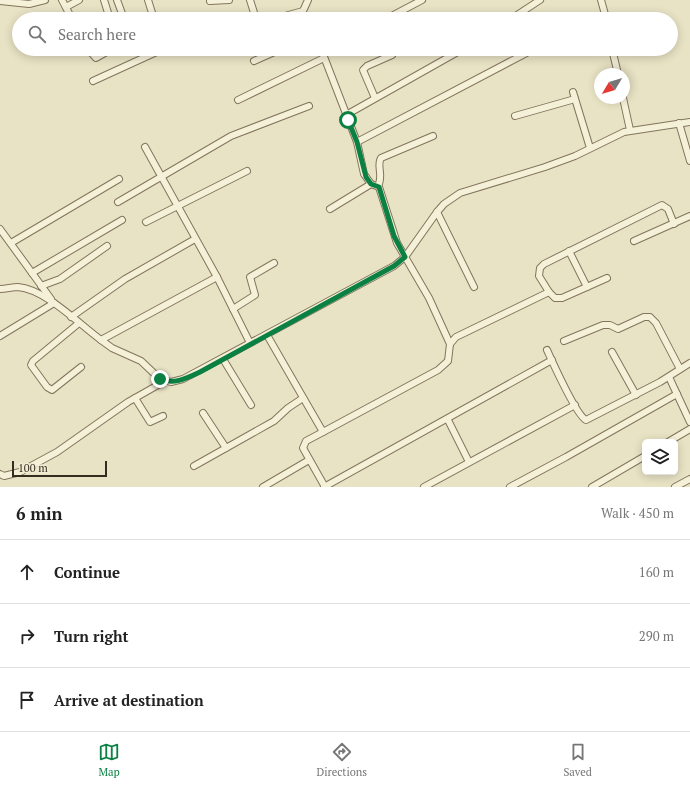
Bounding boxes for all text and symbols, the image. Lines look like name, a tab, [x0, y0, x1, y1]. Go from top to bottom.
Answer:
search box	[12, 12, 678, 56]
icon: search	[26, 23, 48, 45]
text: Search here	[58, 24, 136, 44]
north arrow	[594, 68, 630, 104]
route start	[339, 111, 357, 129]
route end	[151, 370, 169, 388]
map controls	[642, 439, 678, 475]
button: layers	[642, 439, 678, 475]
scale bar	[12, 459, 107, 478]
text: 100 m	[18, 461, 48, 475]
text: 6 min	[16, 502, 63, 525]
text: Walk · 450 m	[601, 504, 674, 522]
icon: ahead	[16, 561, 38, 583]
text: Continue	[54, 562, 120, 582]
text: 160 m	[639, 563, 674, 581]
icon: right	[16, 625, 38, 647]
text: Turn right	[54, 626, 129, 646]
text: 290 m	[639, 627, 674, 645]
icon: arrive	[16, 689, 38, 711]
text: Arrive at destination	[54, 690, 204, 710]
tab: Map	[98, 741, 120, 779]
tab: Directions	[316, 741, 367, 779]
tab: Saved	[563, 741, 592, 779]

